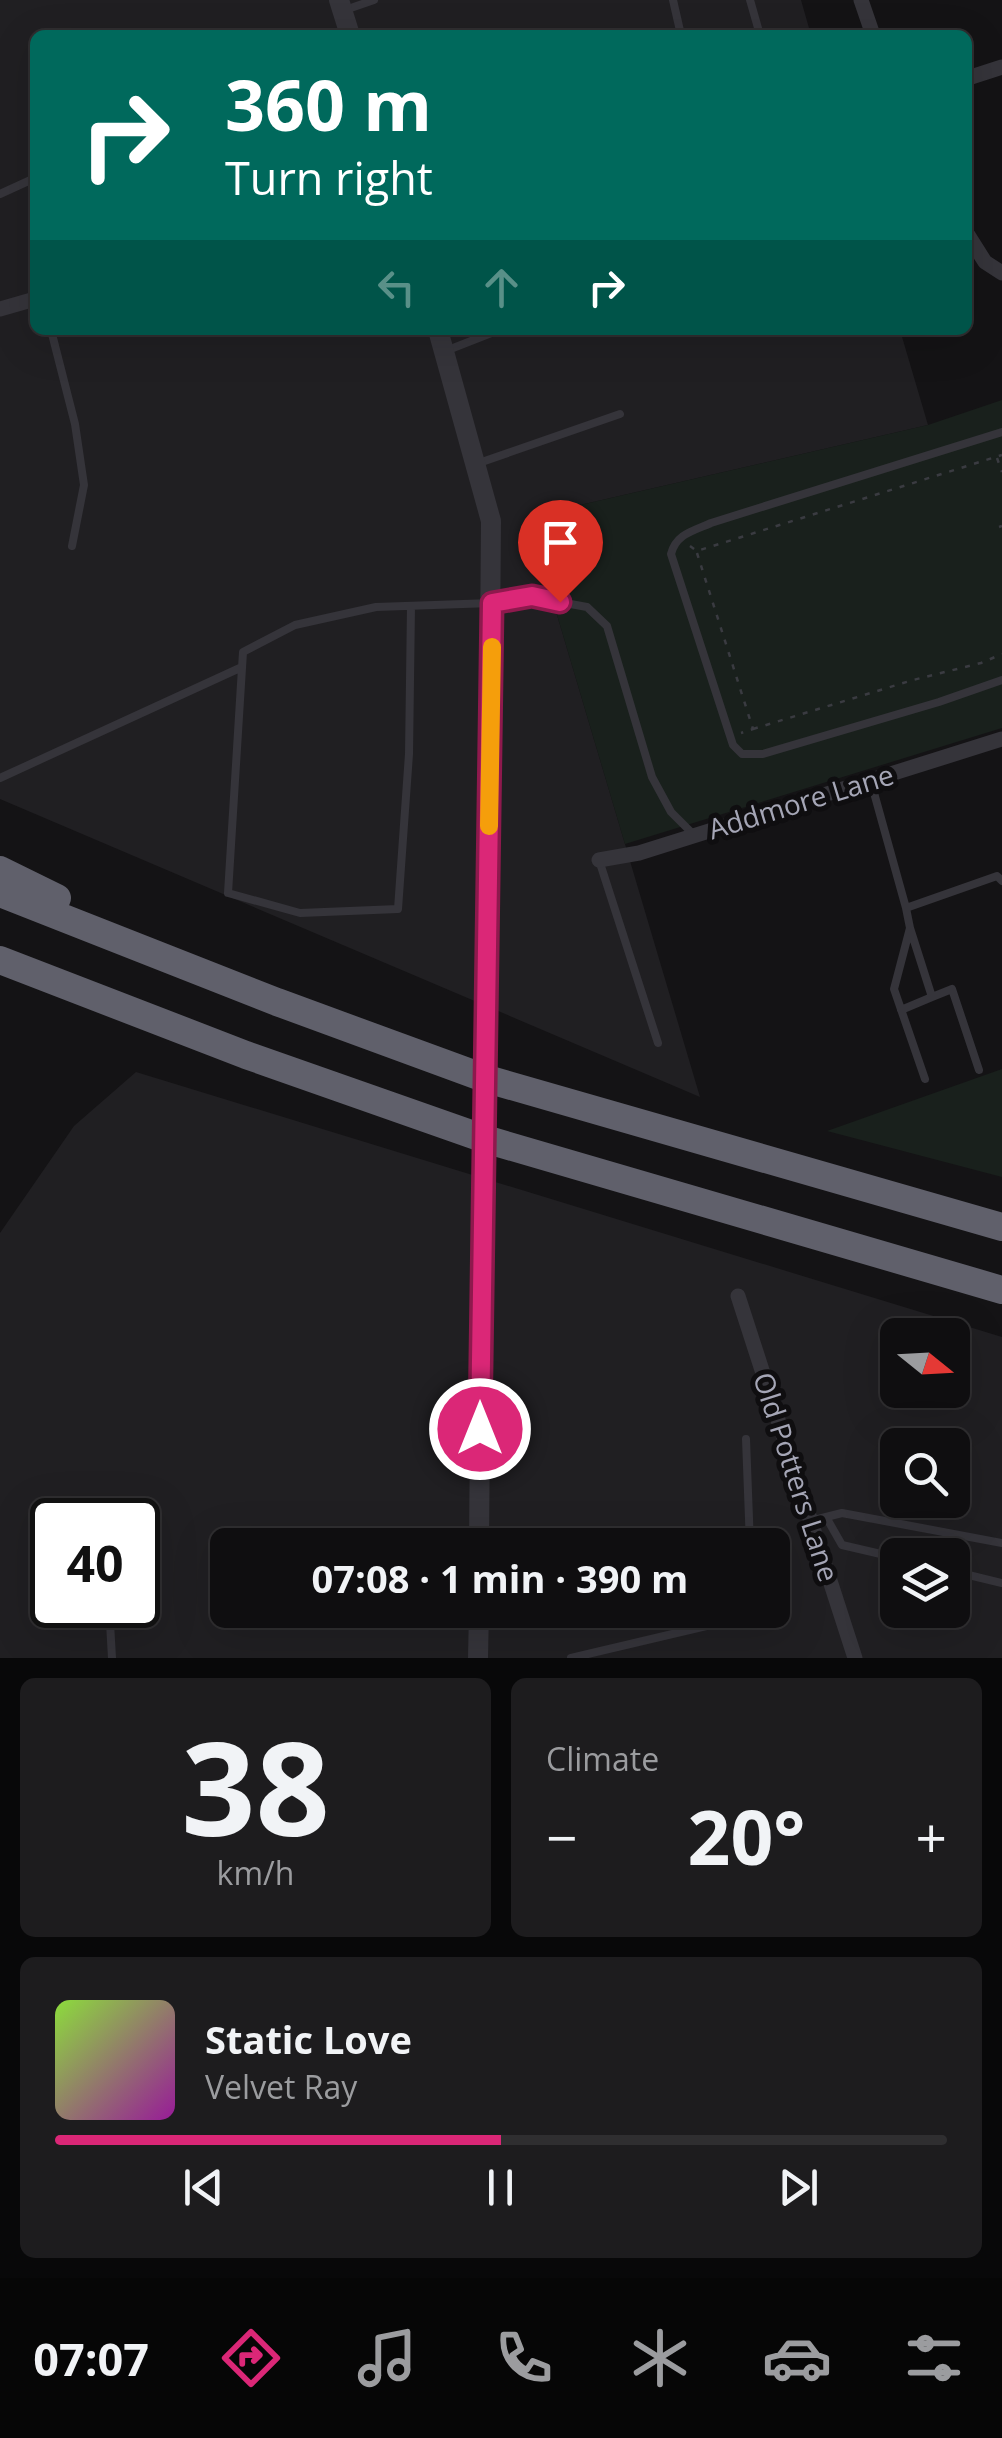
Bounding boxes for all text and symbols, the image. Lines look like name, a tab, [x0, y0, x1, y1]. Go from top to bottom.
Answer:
text: 360 m	[225, 56, 432, 152]
icon: right	[60, 70, 190, 200]
text: Turn right	[225, 147, 433, 208]
icon: left	[369, 260, 424, 315]
icon: ahead	[474, 260, 529, 315]
icon: right	[579, 260, 634, 315]
pin	[518, 500, 603, 603]
icon: arrive	[533, 515, 588, 570]
street label: Addmore Lane	[703, 755, 898, 847]
north arrow	[880, 1318, 970, 1408]
map controls	[880, 1318, 970, 1628]
street label: Old Potters Lane	[745, 1367, 849, 1586]
position arrow	[428, 1377, 532, 1481]
button: search	[880, 1428, 970, 1518]
speed limit sign: 40	[30, 1498, 160, 1628]
button: layers	[880, 1538, 970, 1628]
text: 07:08 · 1 min · 390 m	[312, 1552, 688, 1604]
text: 38	[181, 1697, 330, 1874]
text: Climate	[546, 1737, 659, 1780]
text: 20°	[688, 1785, 805, 1887]
text: −	[546, 1799, 577, 1874]
text: +	[916, 1799, 947, 1874]
text: km/h	[217, 1851, 294, 1894]
text: Static Love	[205, 2013, 412, 2065]
text: Velvet Ray	[205, 2065, 357, 2108]
icon: previous	[176, 2160, 231, 2215]
icon: pause	[473, 2160, 528, 2215]
icon: next	[771, 2160, 826, 2215]
icon: directions	[216, 2323, 286, 2393]
icon: music	[352, 2323, 422, 2393]
icon: phone	[489, 2323, 559, 2393]
icon: climate	[625, 2323, 695, 2393]
icon: car	[762, 2323, 832, 2393]
icon: filters	[899, 2323, 969, 2393]
text: 07:07	[33, 2328, 149, 2389]

